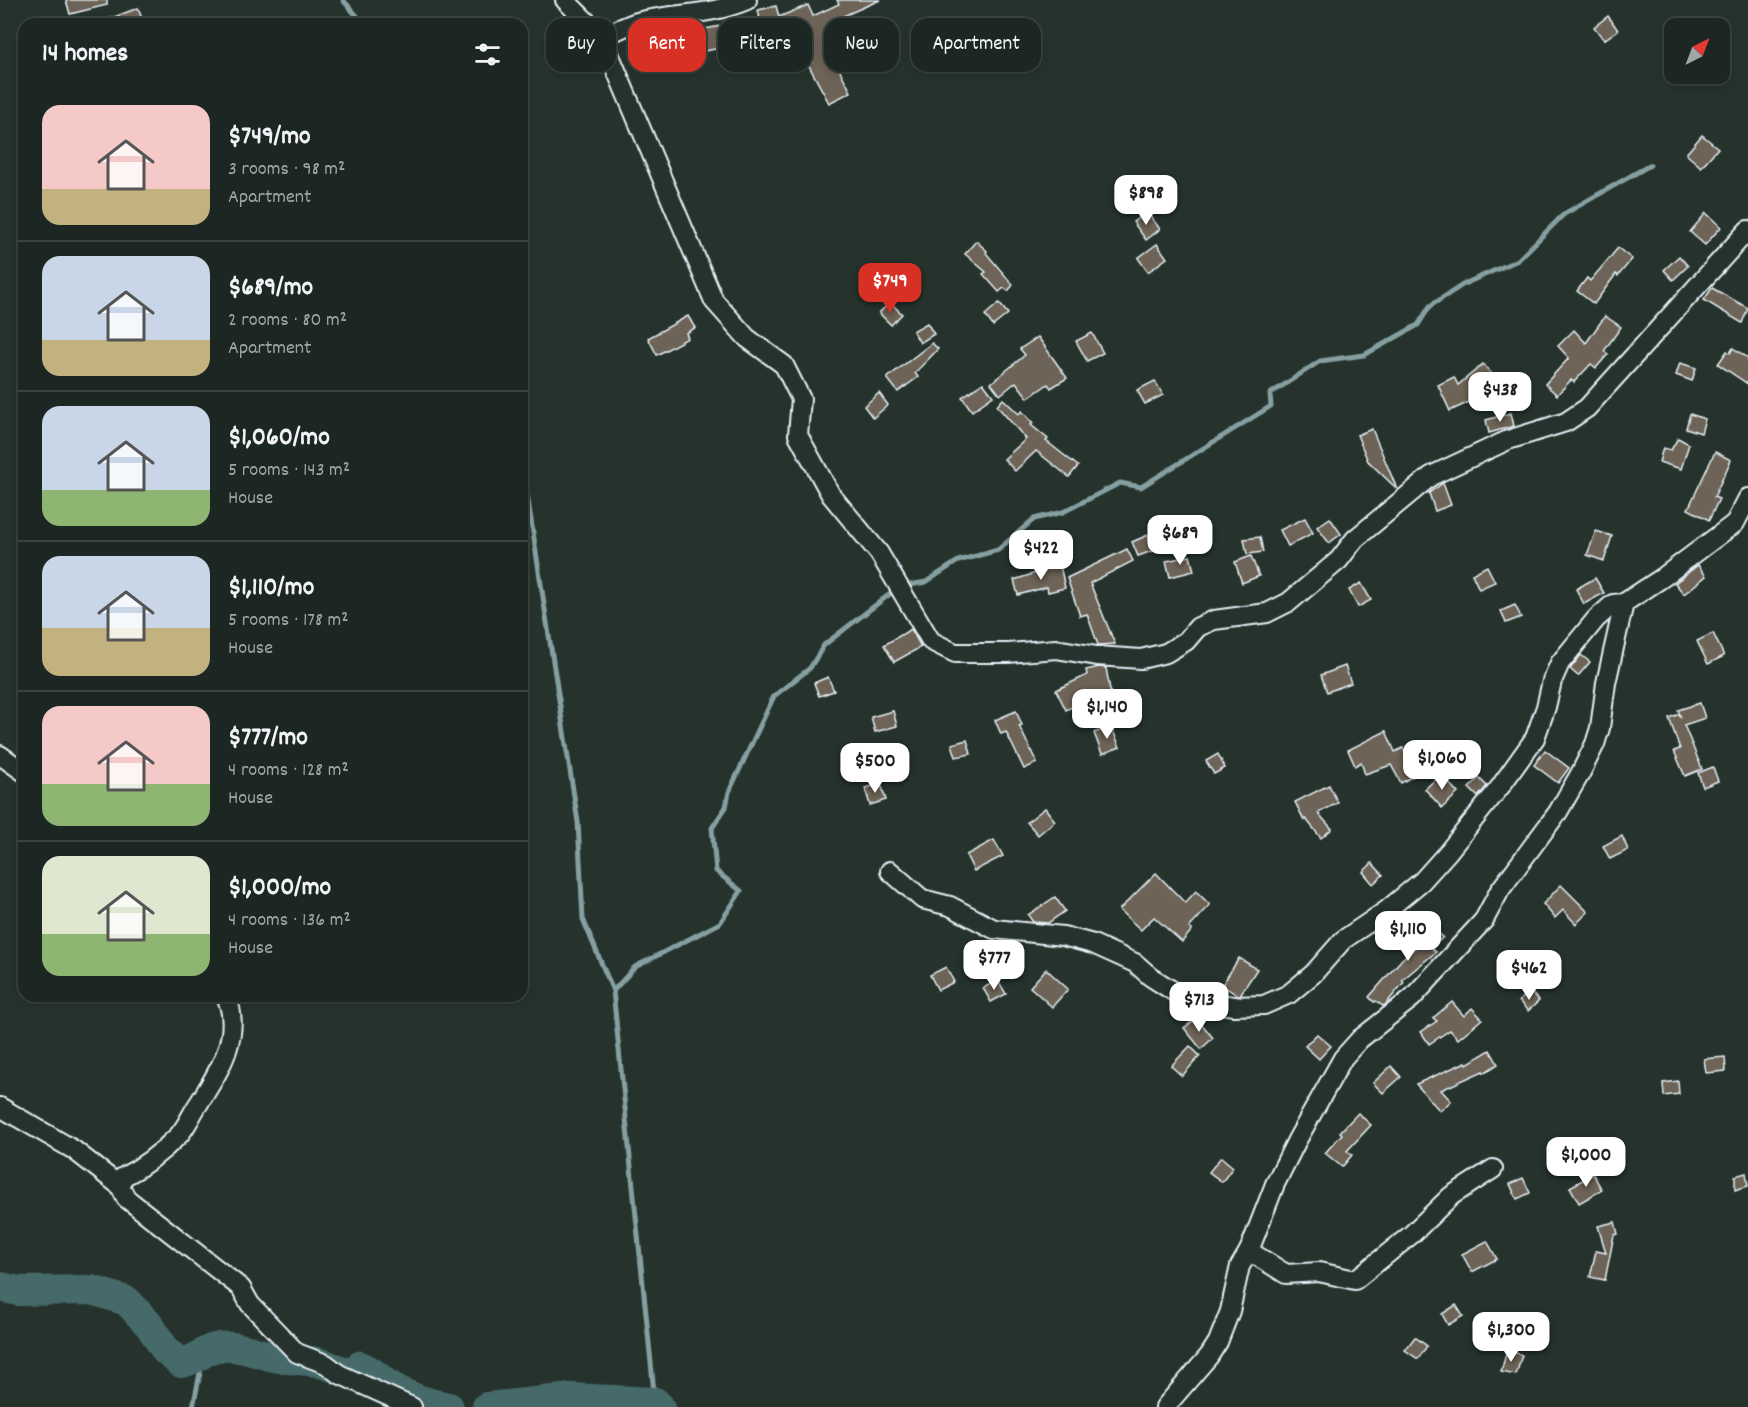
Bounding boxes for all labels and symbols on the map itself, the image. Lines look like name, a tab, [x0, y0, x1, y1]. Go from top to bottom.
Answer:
north arrow	[1664, 18, 1730, 84]
pin: $898	[1110, 175, 1182, 226]
pin: $749	[854, 263, 926, 314]
pin: $438	[1464, 372, 1536, 423]
pin: $689	[1144, 515, 1216, 566]
pin: $422	[1005, 530, 1077, 581]
pin: $1,140	[1058, 689, 1156, 740]
pin: $1,060	[1393, 740, 1491, 791]
pin: $500	[839, 743, 911, 794]
pin: $1,110	[1359, 911, 1457, 962]
pin: $777	[958, 940, 1030, 991]
pin: $462	[1493, 950, 1565, 1001]
pin: $713	[1163, 982, 1235, 1033]
pin: $1,000	[1537, 1137, 1635, 1188]
pin: $1,300	[1462, 1312, 1560, 1363]

